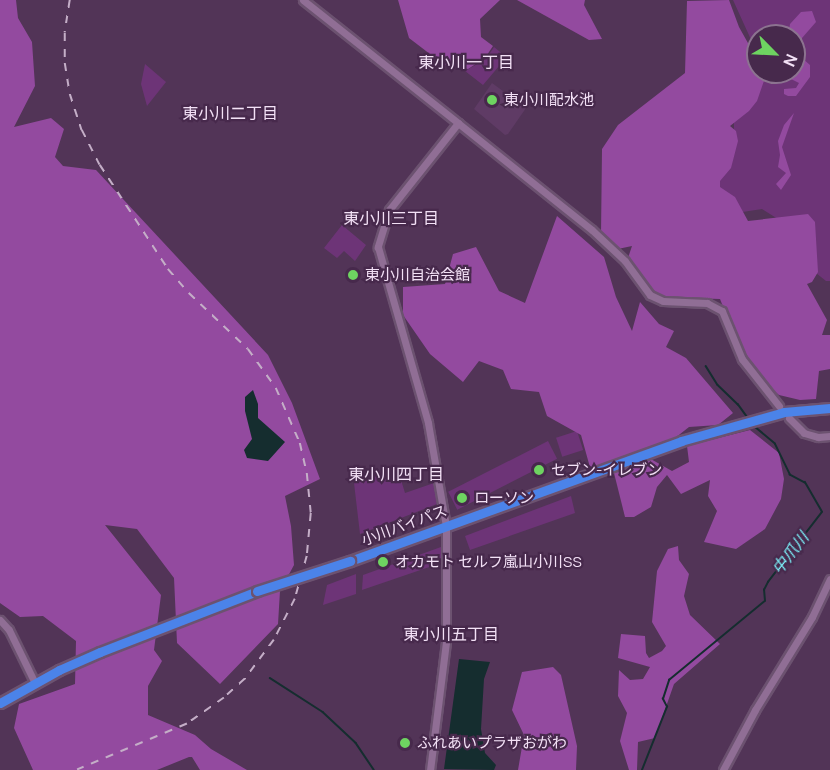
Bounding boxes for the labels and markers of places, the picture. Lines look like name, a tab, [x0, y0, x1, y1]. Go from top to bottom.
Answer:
place label: 東小川配水池	[504, 91, 594, 109]
marker: 東小川配水池	[485, 93, 499, 107]
place label: 東小川自治会館	[365, 266, 470, 284]
marker: 東小川自治会館	[346, 268, 360, 282]
place label: セブン-イレブン	[551, 461, 662, 479]
marker: セブン-イレブン	[532, 463, 546, 477]
place label: ローソン	[474, 489, 534, 507]
marker: ローソン	[455, 491, 469, 505]
place label: オカモト セルフ嵐山小川SS	[395, 553, 582, 571]
marker: オカモト セルフ嵐山小川SS	[376, 555, 390, 569]
place label: ふれあいプラザおがわ	[417, 734, 567, 752]
marker: ふれあいプラザおがわ	[398, 736, 412, 750]

